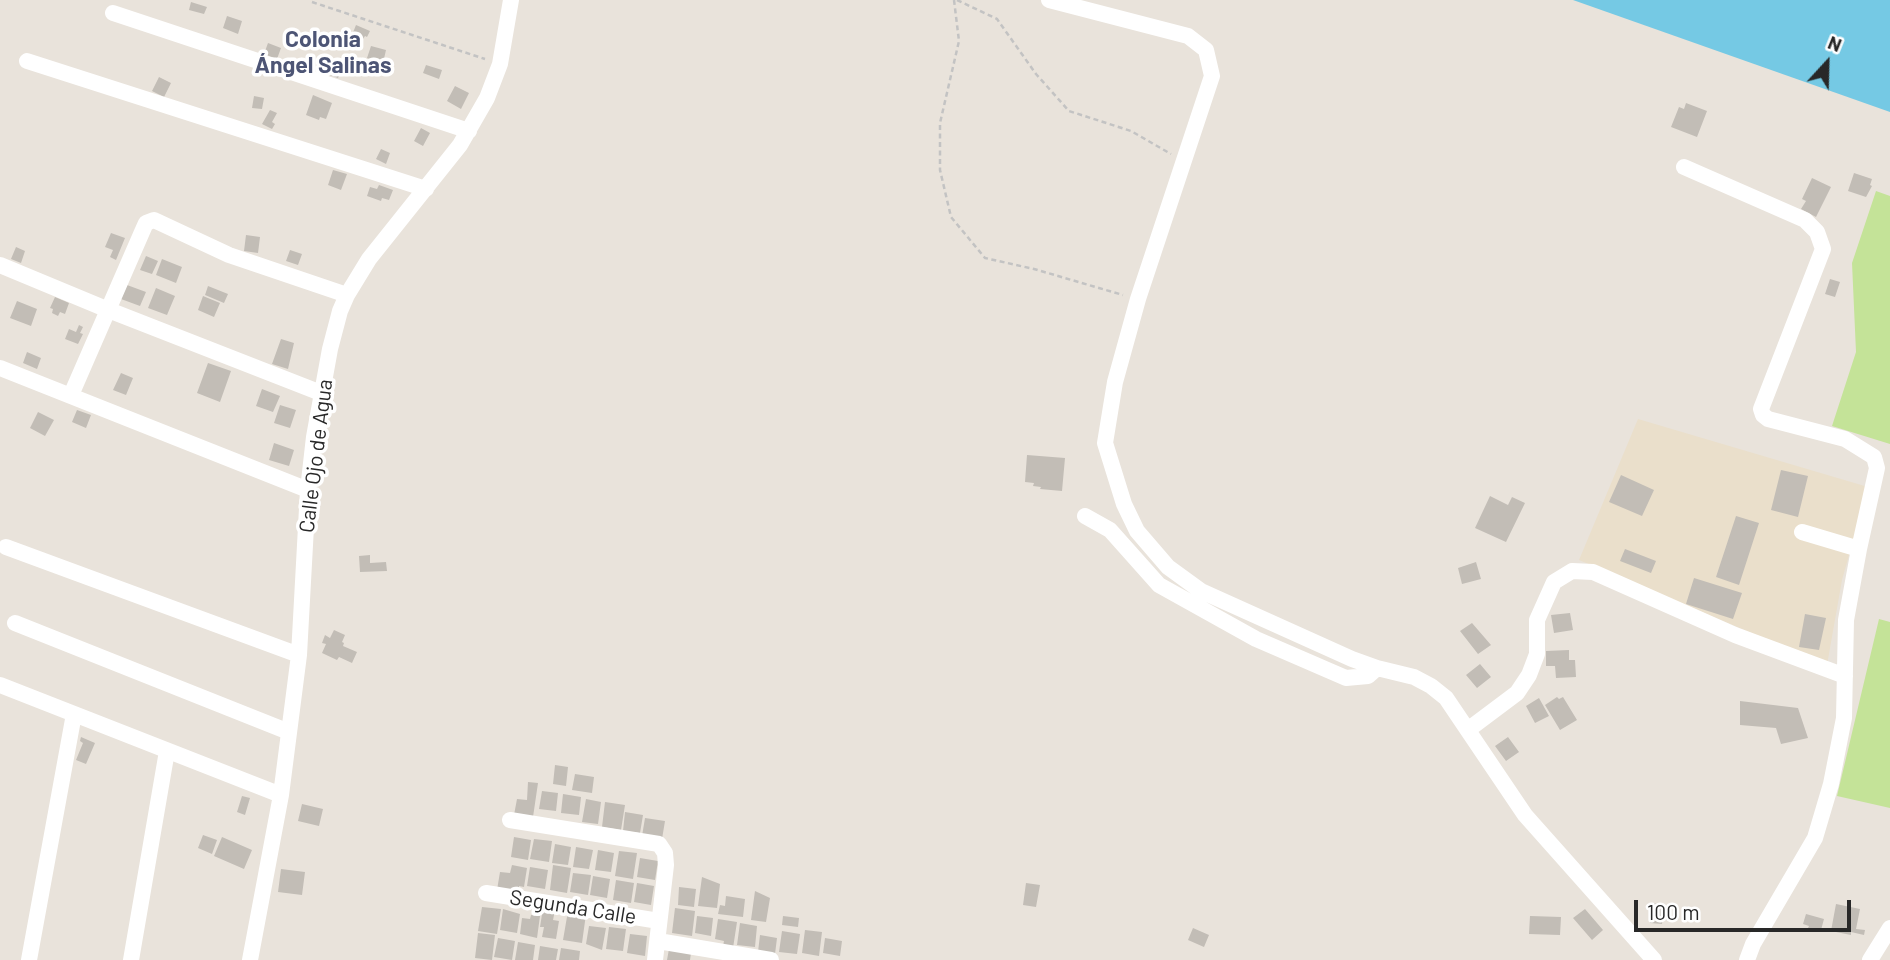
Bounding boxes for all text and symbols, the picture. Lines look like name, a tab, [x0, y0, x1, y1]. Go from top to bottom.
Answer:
district label: Colonia Ángel Salinas	[254, 25, 392, 79]
north arrow	[1792, 28, 1862, 98]
text: N	[1825, 30, 1845, 56]
street label: Calle Ojo de Agua	[294, 378, 338, 534]
street label: Segunda Calle	[508, 885, 638, 929]
scale bar	[1638, 886, 1855, 930]
text: 100 m	[1647, 899, 1700, 924]

